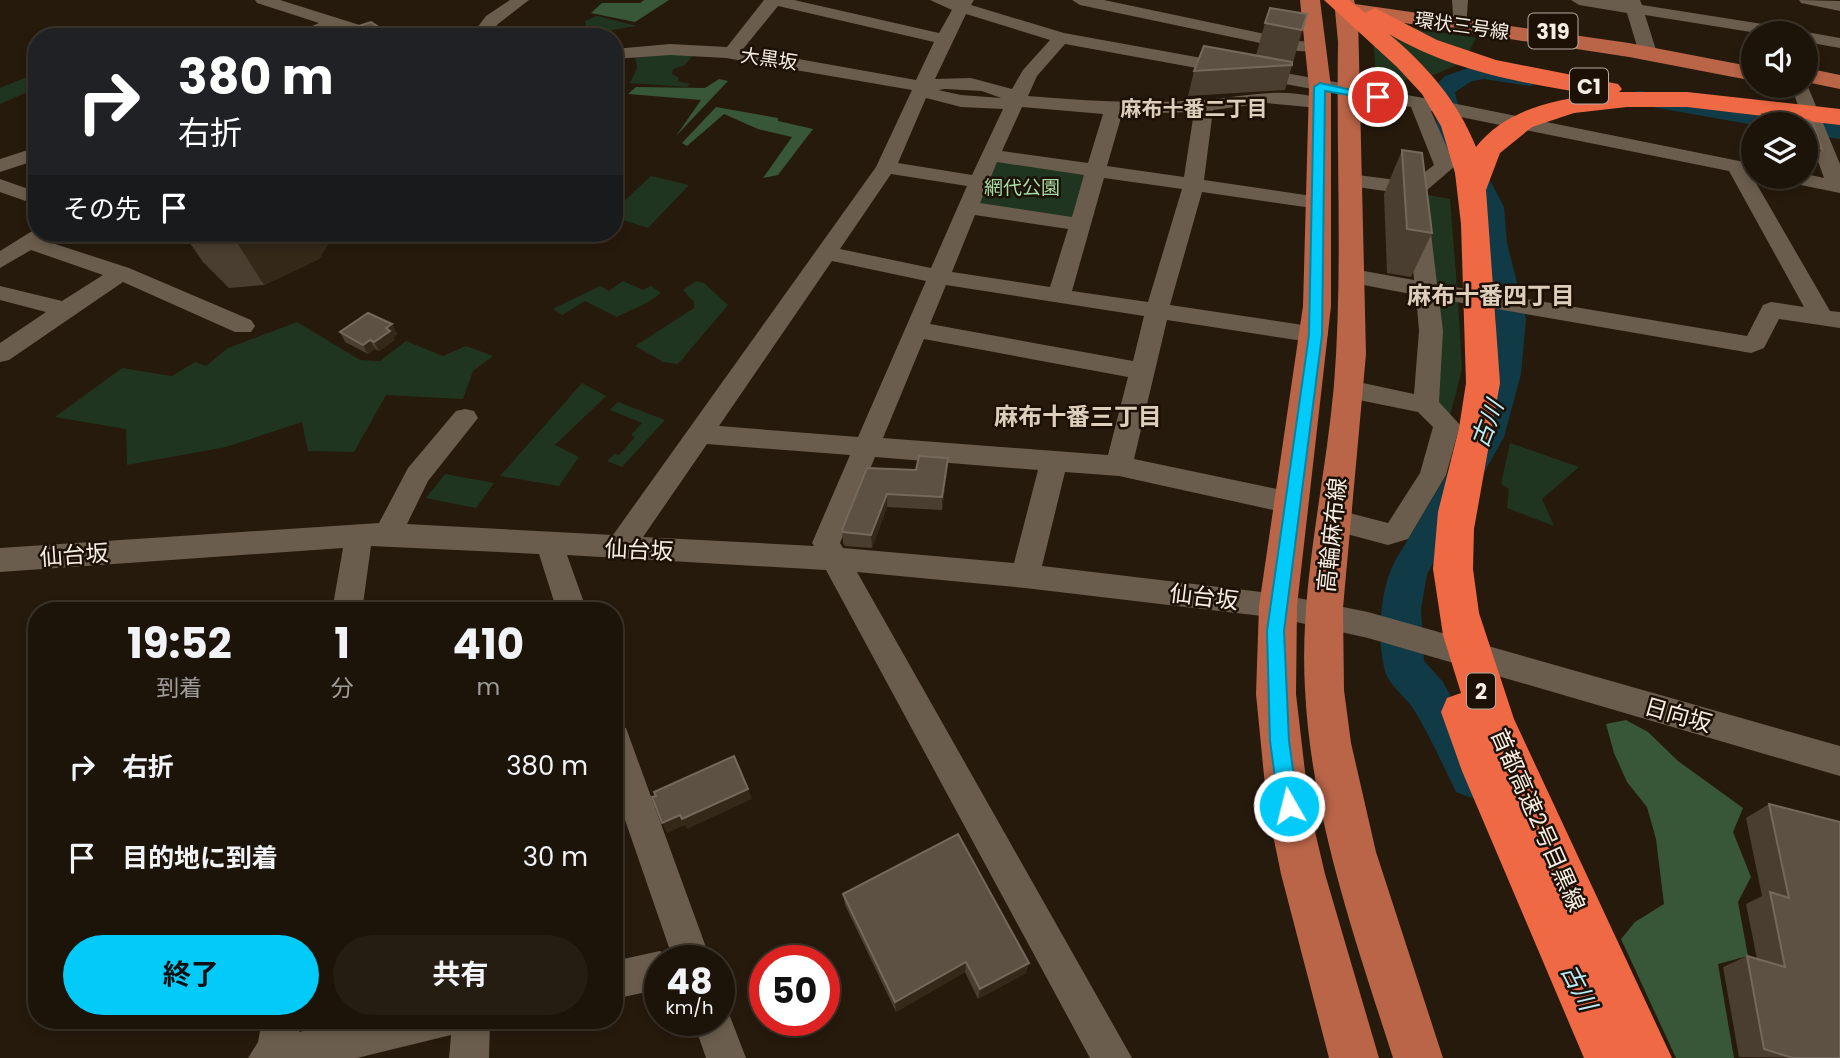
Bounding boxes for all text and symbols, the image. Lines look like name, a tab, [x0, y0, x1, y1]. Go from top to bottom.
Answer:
street label: 環状三号線	[1413, 6, 1511, 46]
road number: 319	[1528, 14, 1578, 48]
map controls	[1741, 21, 1818, 189]
button: sound	[1741, 21, 1818, 98]
street label: 大黒坂	[739, 42, 799, 76]
text: 380 m	[178, 43, 334, 111]
icon: right	[63, 56, 154, 147]
pin	[1348, 67, 1408, 127]
road number: C1	[1570, 68, 1608, 104]
icon: arrive	[1359, 78, 1397, 116]
district label: 麻布十番二丁目	[1121, 94, 1268, 123]
text: 右折	[178, 110, 242, 155]
button: layers	[1741, 112, 1818, 189]
park label: 網代公園	[984, 174, 1060, 201]
icon: arrive	[155, 189, 193, 227]
text: その先	[63, 191, 141, 227]
district label: 麻布十番四丁目	[1407, 279, 1575, 312]
water label: 古川	[1463, 393, 1512, 452]
district label: 麻布十番三丁目	[994, 400, 1162, 433]
street label: 高輪麻布線	[1310, 476, 1354, 594]
street label: 仙台坂	[604, 532, 674, 568]
street label: 仙台坂	[38, 537, 110, 573]
street label: 仙台坂	[1168, 577, 1240, 617]
text: 19:52	[127, 614, 232, 673]
text: 1	[334, 614, 350, 673]
text: 410	[452, 615, 524, 674]
text: m	[476, 671, 500, 703]
text: 到着	[156, 672, 202, 704]
text: 分	[331, 672, 354, 704]
road number: 2	[1467, 674, 1495, 708]
street label: 日向坂	[1640, 690, 1716, 740]
street label: 首都高速2号目黒線	[1483, 723, 1593, 917]
icon: right	[63, 748, 101, 786]
text: 380 m	[506, 748, 588, 784]
text: 右折	[122, 749, 174, 785]
position arrow	[1252, 769, 1326, 843]
icon: arrive	[63, 839, 101, 877]
text: 30 m	[523, 839, 588, 875]
text: 目的地に到着	[122, 840, 278, 876]
button: 終了	[63, 935, 319, 1015]
button: 共有	[333, 935, 588, 1015]
speed limit sign: 50	[749, 945, 840, 1036]
text: 48	[666, 957, 713, 1006]
water label: 古川	[1553, 958, 1606, 1019]
text: km/h	[666, 995, 713, 1020]

